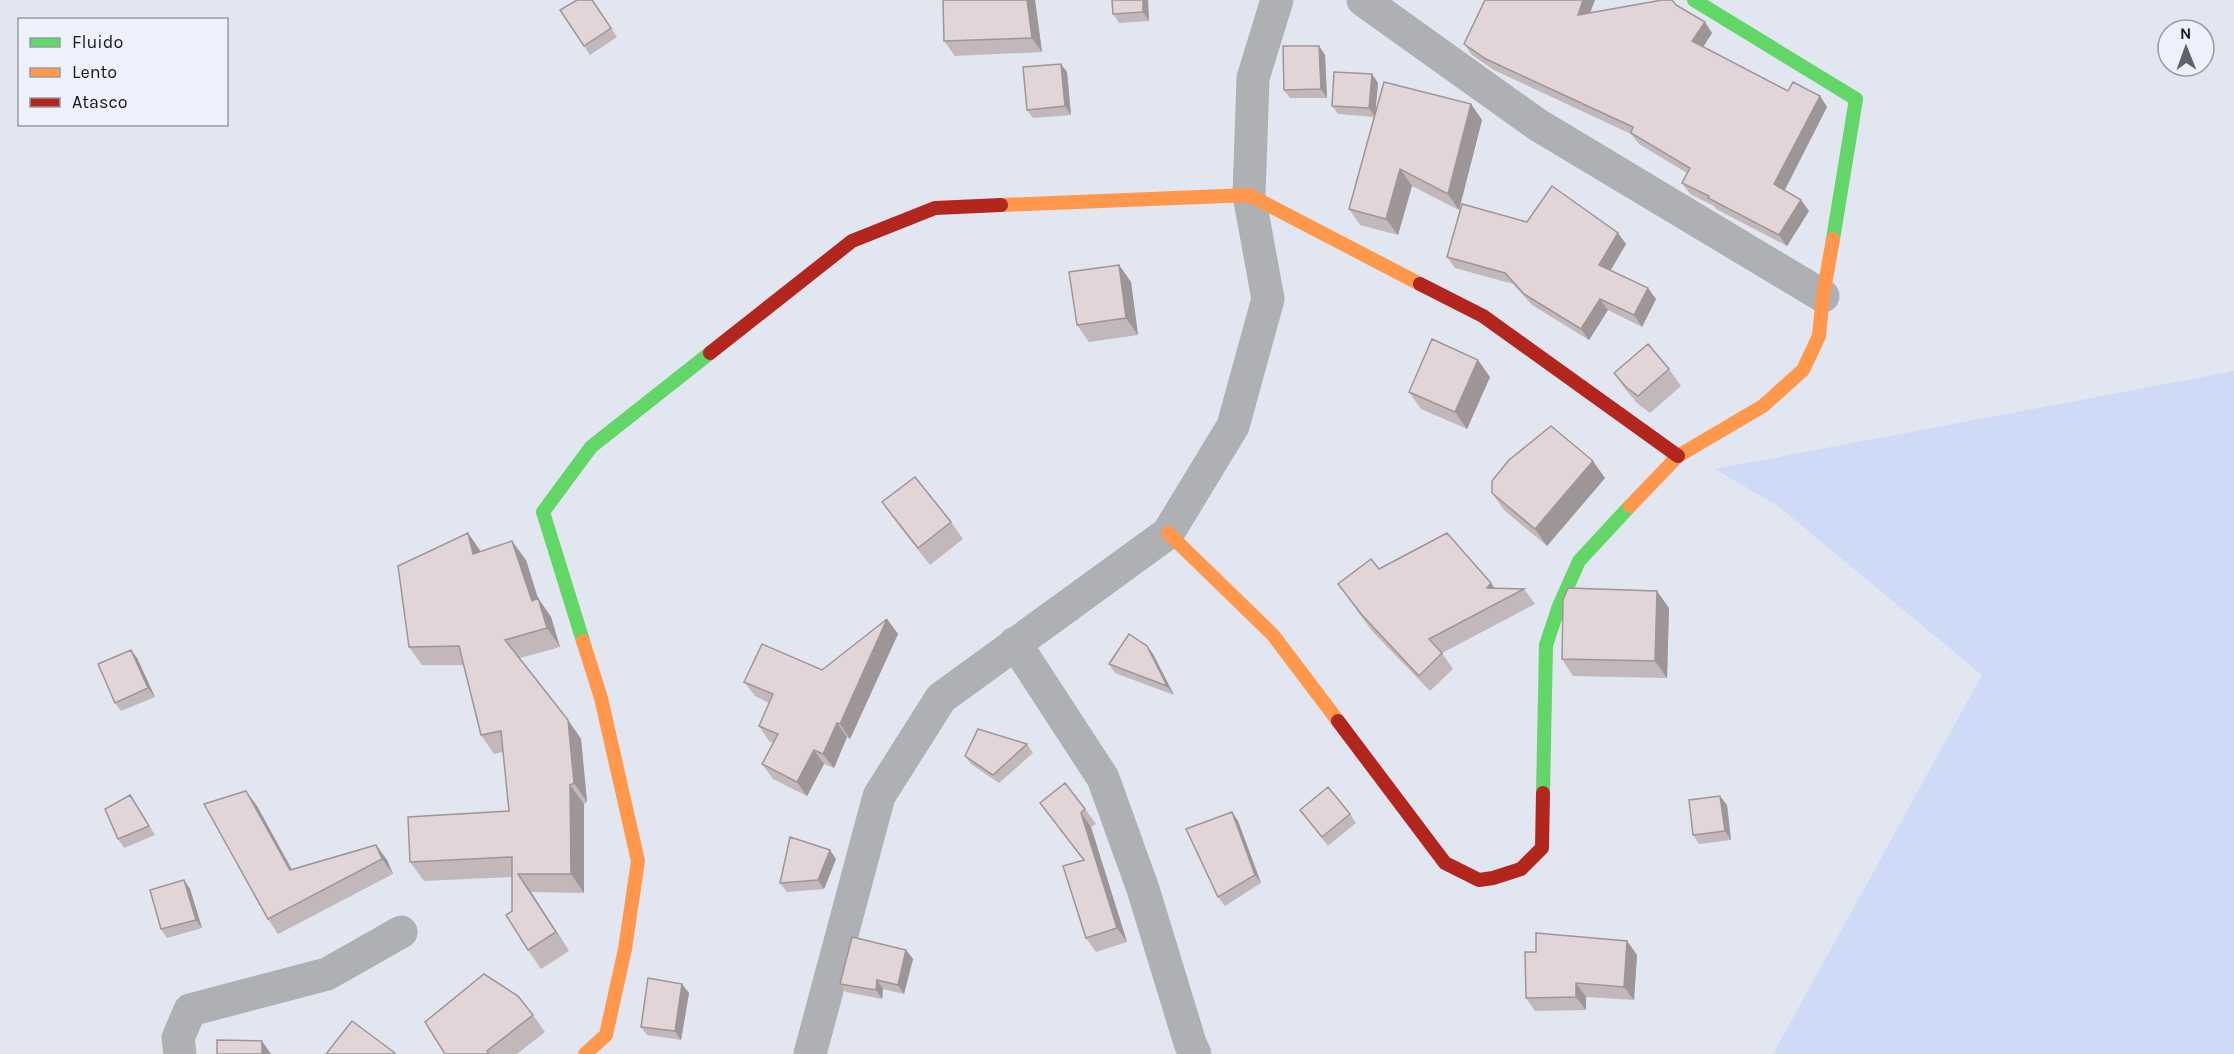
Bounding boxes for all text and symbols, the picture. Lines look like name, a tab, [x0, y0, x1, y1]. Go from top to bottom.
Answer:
legend	[18, 18, 228, 126]
north arrow	[2156, 18, 2216, 78]
text: N	[2180, 24, 2192, 43]
text: Fluido	[72, 31, 123, 53]
text: Lento	[72, 61, 117, 83]
text: Atasco	[72, 91, 128, 113]

